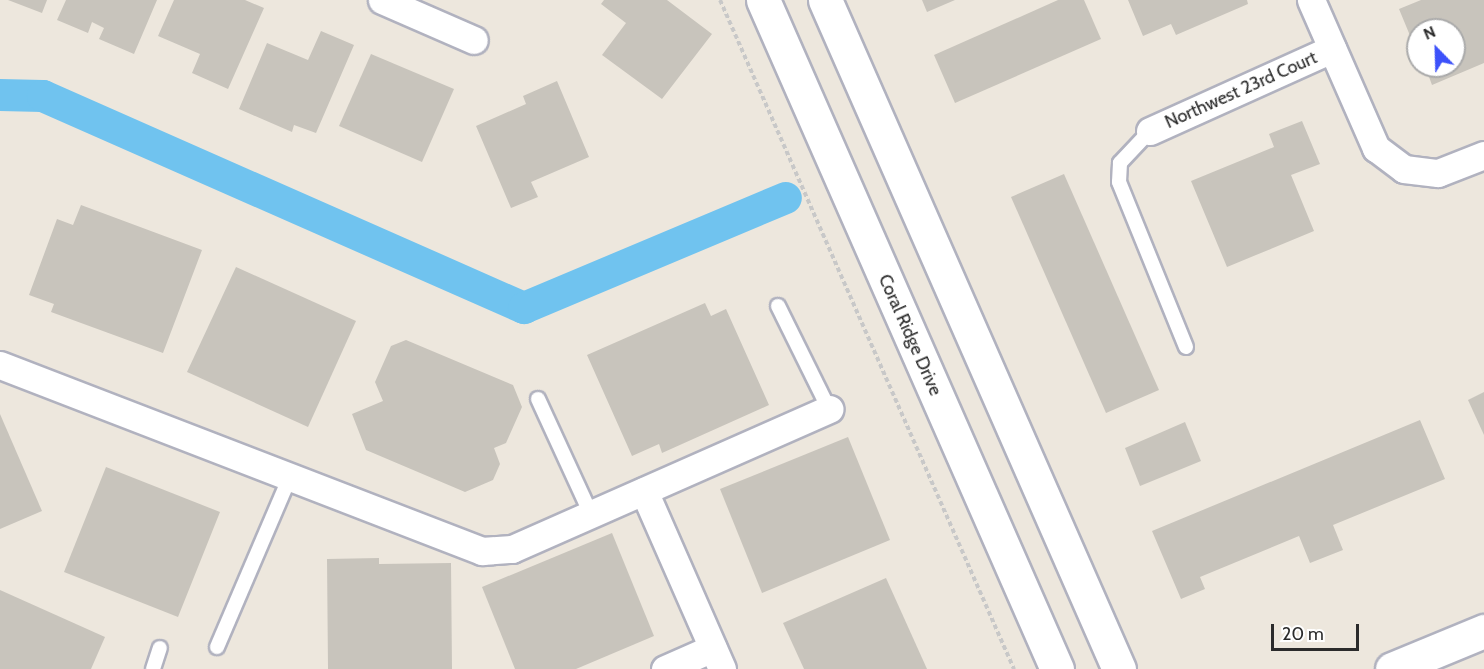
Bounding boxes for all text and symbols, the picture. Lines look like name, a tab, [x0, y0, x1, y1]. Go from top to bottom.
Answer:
north arrow	[1406, 18, 1466, 78]
text: N	[1421, 22, 1438, 44]
street label: Northwest 23rd Court	[1162, 47, 1320, 133]
street label: Coral Ridge Drive	[874, 271, 946, 399]
scale bar	[1274, 612, 1362, 650]
text: 20 m	[1282, 623, 1324, 645]

